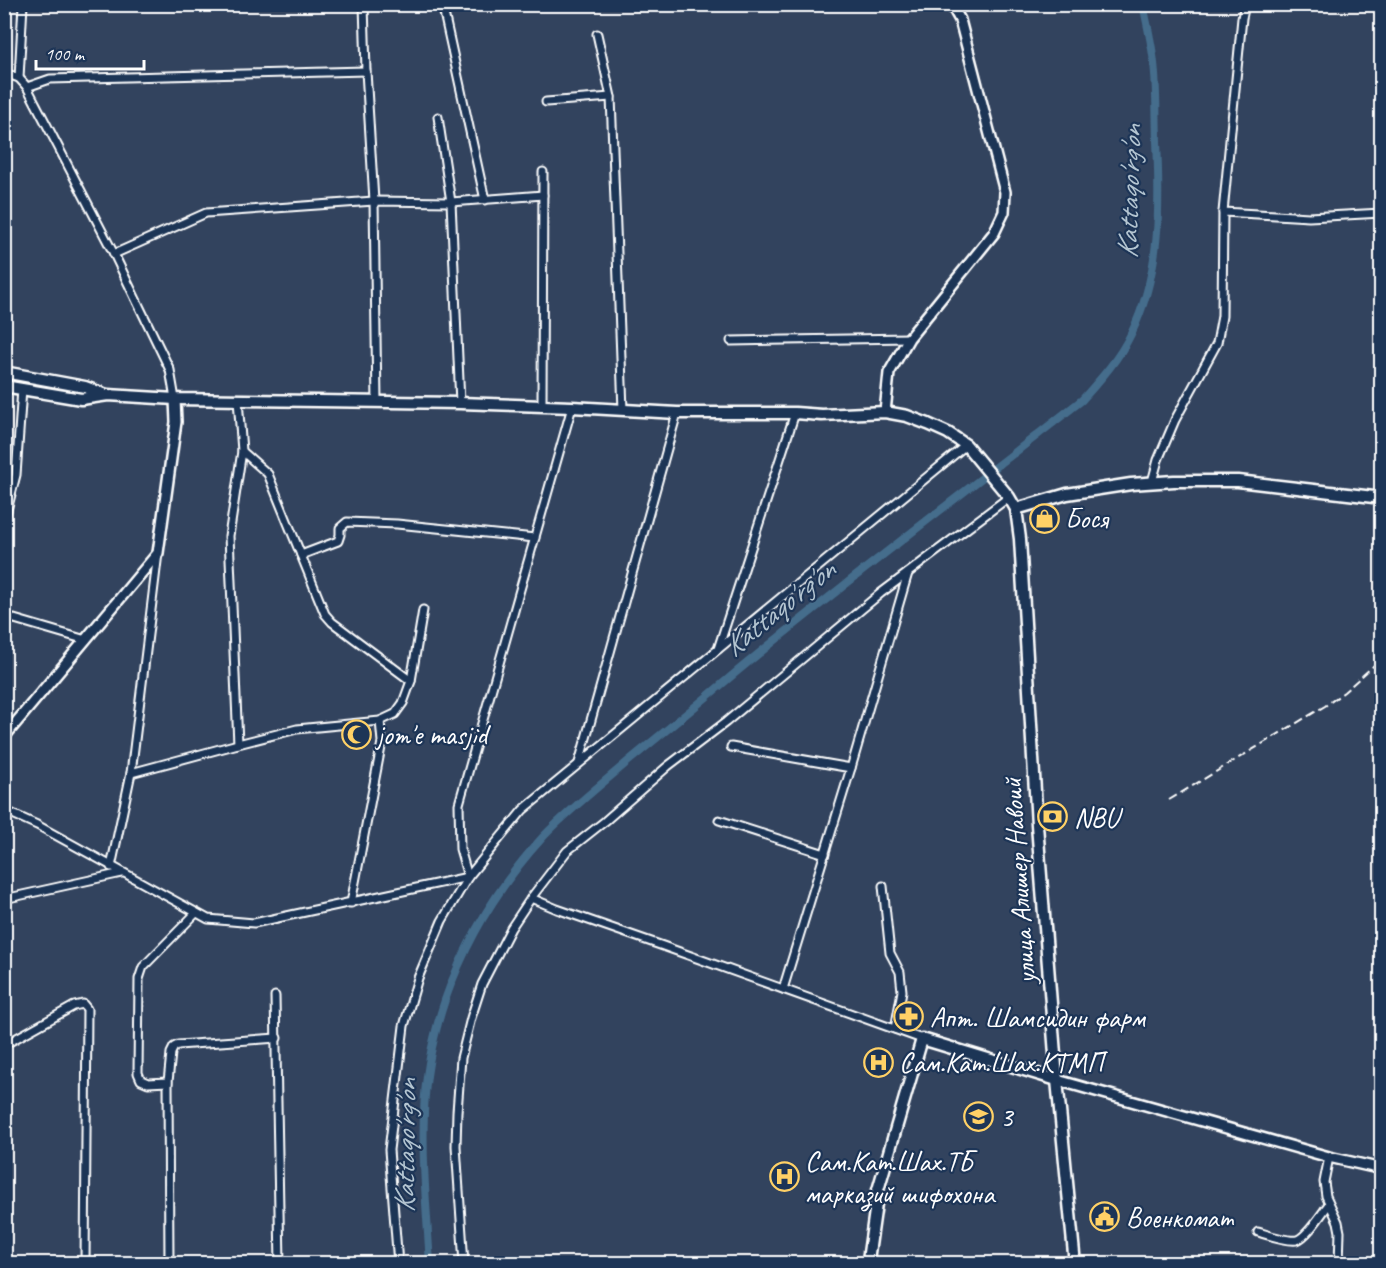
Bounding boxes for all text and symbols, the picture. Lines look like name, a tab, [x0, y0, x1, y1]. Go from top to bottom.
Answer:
scale bar	[36, 33, 144, 71]
text: 100 m	[45, 43, 86, 65]
water label: Kattaqo'rg'on	[1108, 122, 1150, 259]
place label: Бося	[1065, 501, 1110, 536]
shop icon: Бося	[1028, 502, 1060, 534]
water label: Kattaqo'rg'on	[715, 550, 845, 665]
place label: jom'e masjid	[374, 717, 491, 752]
mosque icon: jom'e masjid	[340, 718, 372, 750]
street label: улица Алишер Навоий	[994, 775, 1043, 987]
place label: NBU	[1074, 800, 1124, 835]
bank icon: NBU	[1037, 801, 1069, 833]
place label: Апт. Шамсидин фарм	[930, 1000, 1147, 1035]
pharmacy icon: Апт. Шамсидин фарм	[893, 1001, 925, 1033]
place label: Сам.Кат.Шах.КТМП	[899, 1045, 1109, 1080]
hospital icon: Сам.Кат.Шах.КТМП	[862, 1046, 894, 1078]
water label: Kattaqo'rg'on	[385, 1077, 425, 1213]
place label: 3	[1000, 1099, 1015, 1134]
school or university icon: 3	[963, 1100, 995, 1132]
place label: Сам.Кат.Шах.ТБ марказий шифохона	[805, 1144, 996, 1212]
hospital icon: Сам.Кат.Шах.ТБ марказий шифохона	[768, 1161, 800, 1193]
place label: Военкомат	[1126, 1200, 1234, 1235]
public building icon: Военкомат	[1089, 1201, 1121, 1233]

